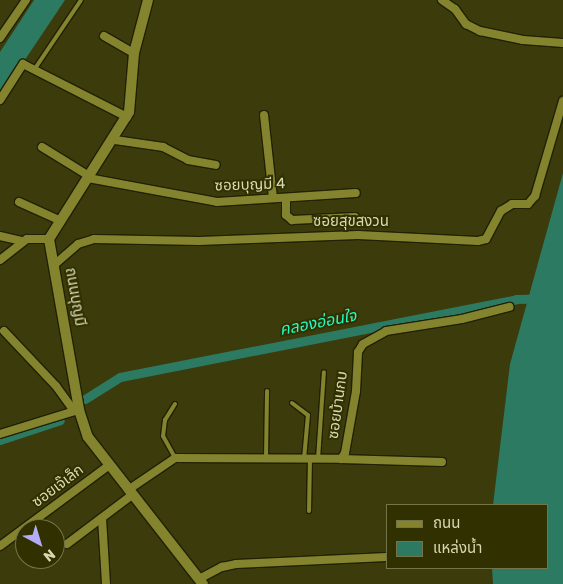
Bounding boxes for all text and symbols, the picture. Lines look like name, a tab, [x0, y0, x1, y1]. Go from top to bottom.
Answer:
street label: ซอยบุญมี 4	[214, 175, 286, 195]
street label: ซอยสุขสงวน	[313, 213, 389, 231]
street label: ถนนบุญมี	[61, 266, 89, 328]
water label: คลองอ่อนใจ	[278, 306, 358, 340]
street label: ซอยบ้านกบ	[324, 370, 352, 440]
street label: ซอยเจ๊เล็ก	[29, 461, 87, 511]
legend	[386, 504, 548, 569]
text: ถนน	[433, 514, 460, 532]
north arrow	[15, 519, 65, 569]
text: แหล่งน้ำ	[433, 539, 482, 557]
text: N	[40, 545, 58, 565]

